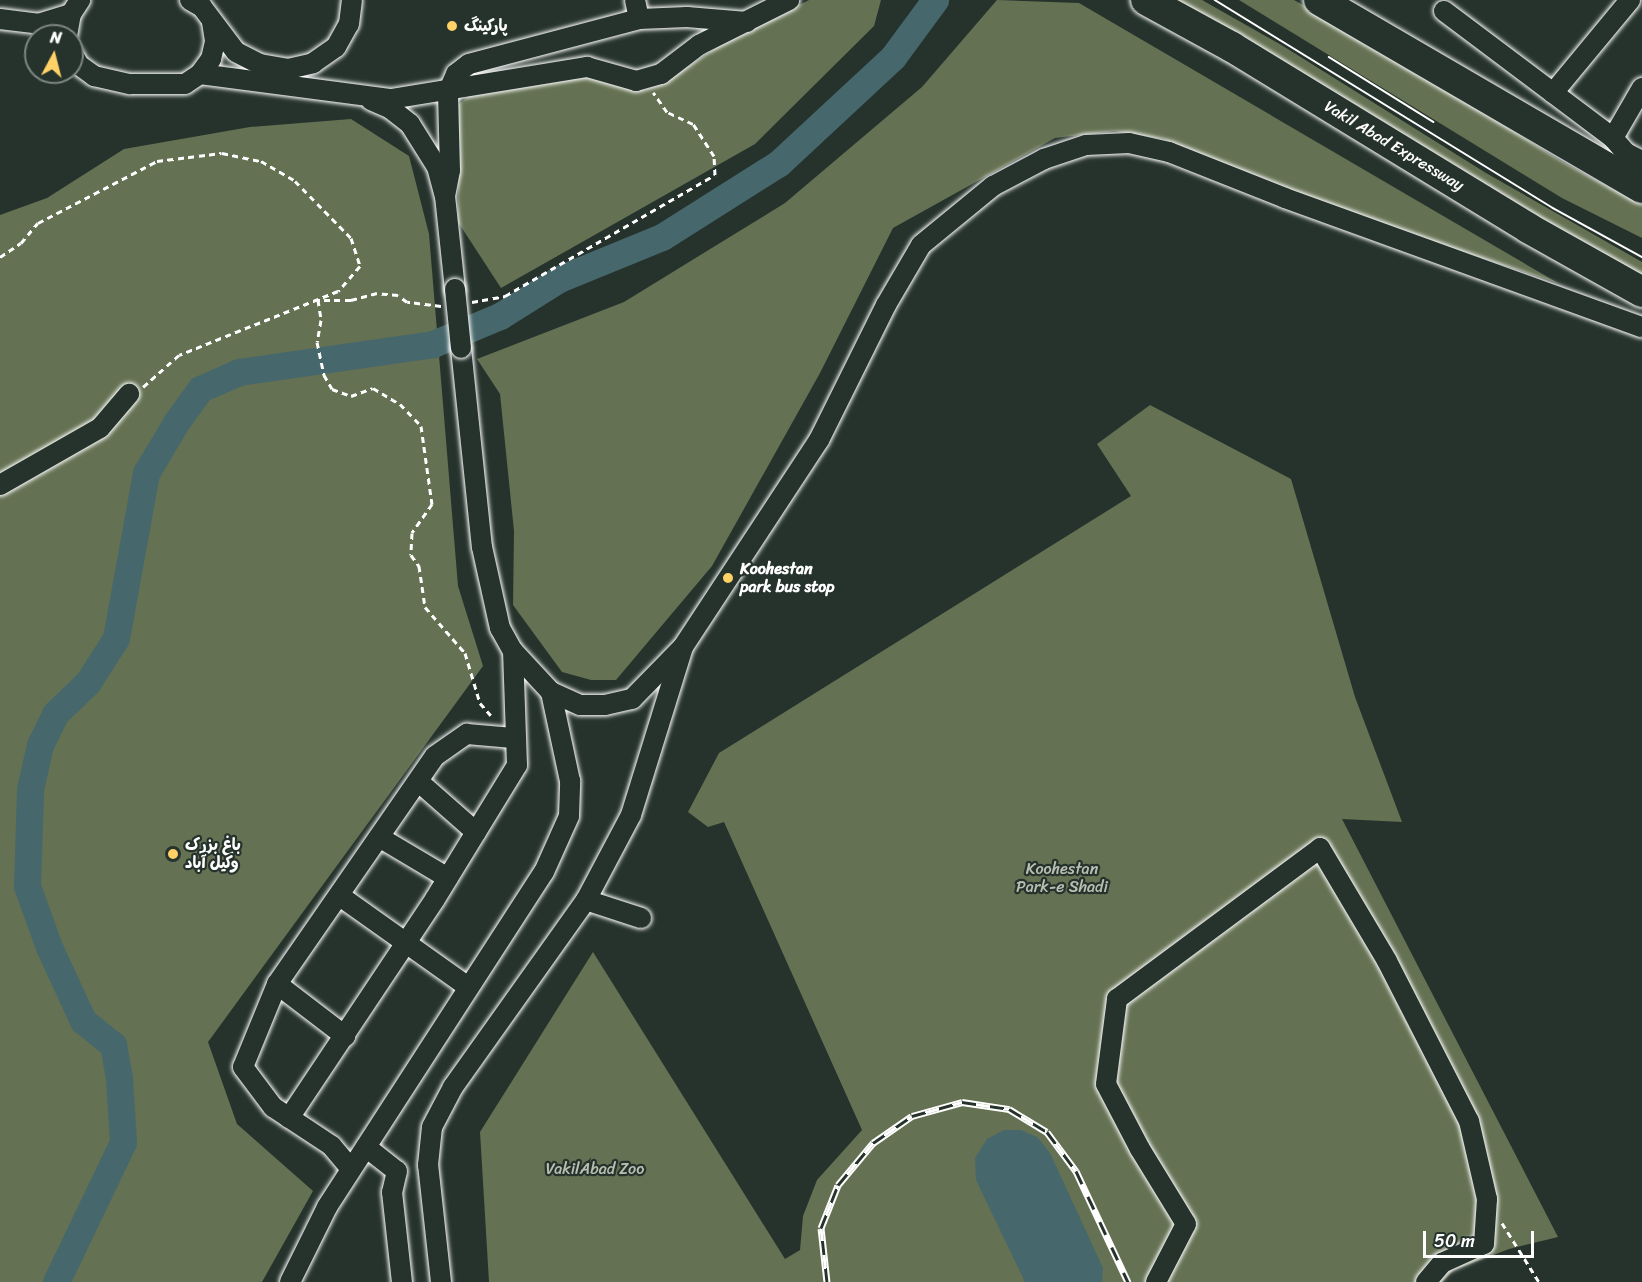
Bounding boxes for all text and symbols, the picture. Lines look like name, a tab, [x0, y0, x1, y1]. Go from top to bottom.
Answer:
place label: پارکینگ	[464, 16, 508, 36]
marker: پارکینگ	[445, 19, 459, 33]
text: N	[49, 23, 63, 53]
north arrow	[24, 24, 84, 84]
street label: Vakil Abad Expressway	[1320, 96, 1468, 196]
place label: Koohestan park bus stop	[740, 559, 836, 597]
marker: Koohestan park bus stop	[721, 571, 735, 585]
place label: باغ بزرک وکیل آباد	[185, 835, 241, 873]
marker: باغ بزرک وکیل آباد	[166, 847, 180, 861]
park label: Koohestan Park-e Shadi	[1016, 859, 1108, 897]
park label: VakilAbad Zoo	[546, 1159, 644, 1179]
scale bar	[1426, 1219, 1537, 1257]
text: 50 m	[1434, 1225, 1475, 1257]

